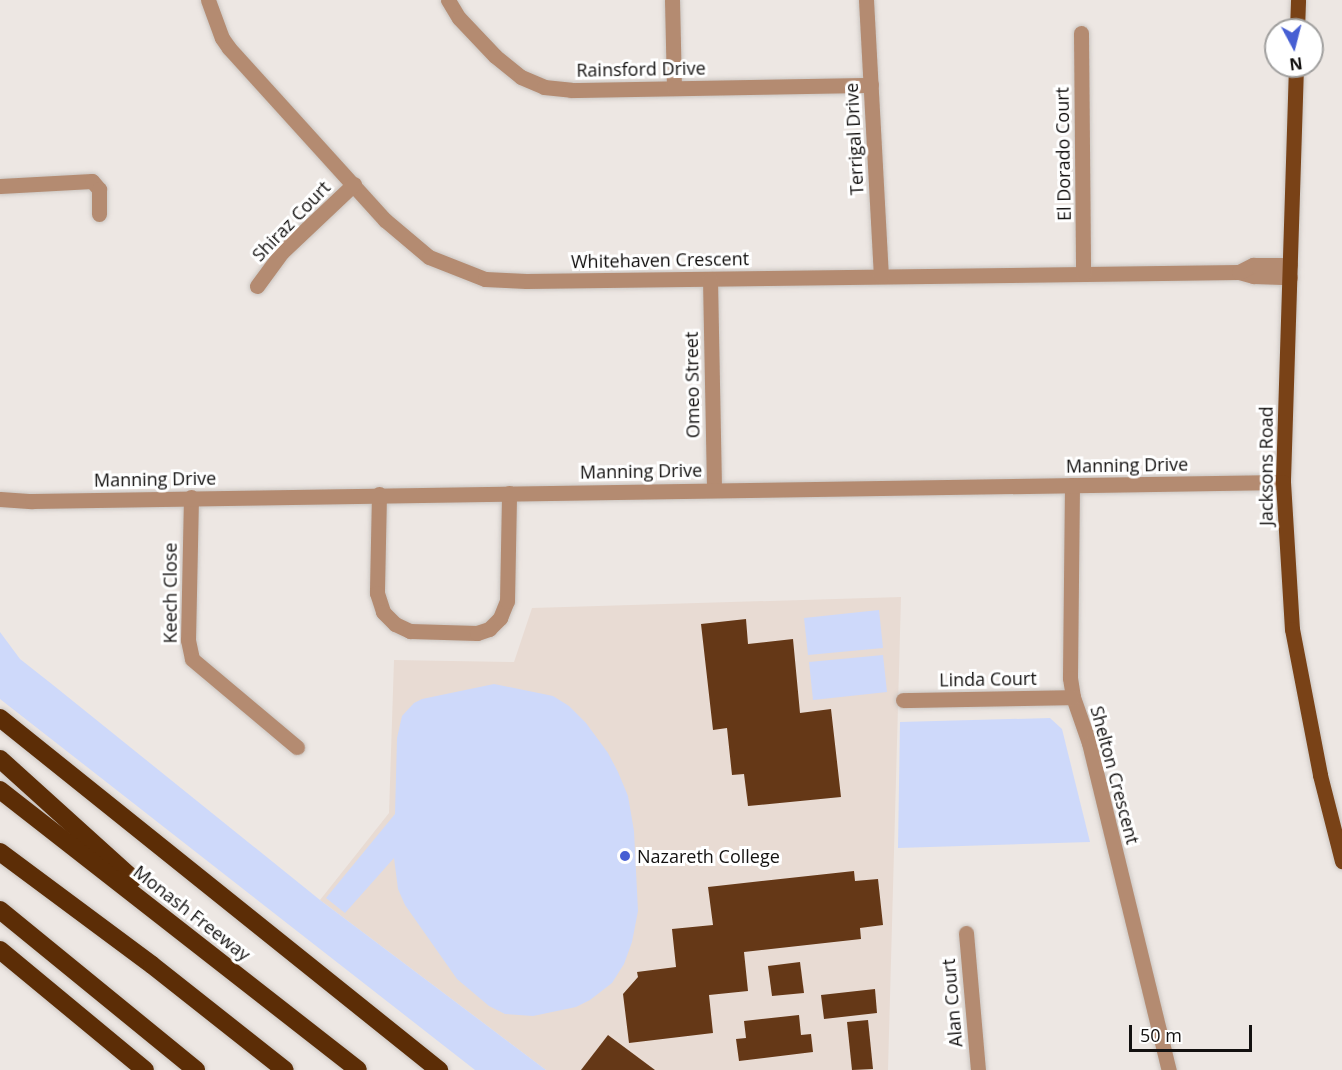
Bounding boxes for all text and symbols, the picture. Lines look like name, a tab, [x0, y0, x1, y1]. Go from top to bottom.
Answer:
north arrow	[1264, 18, 1324, 78]
text: N	[1288, 52, 1304, 76]
street label: Rainsford Drive	[576, 57, 706, 81]
street label: Terrigal Drive	[840, 82, 868, 196]
street label: El Dorado Court	[1051, 87, 1075, 221]
street label: Shiraz Court	[247, 176, 335, 266]
street label: Whitehaven Crescent	[571, 248, 749, 272]
street label: Omeo Street	[680, 332, 704, 438]
street label: Jacksons Road	[1255, 406, 1277, 526]
street label: Manning Drive	[1066, 453, 1188, 477]
street label: Manning Drive	[580, 459, 702, 483]
street label: Manning Drive	[94, 467, 216, 491]
street label: Keech Close	[159, 543, 181, 643]
street label: Linda Court	[939, 667, 1037, 691]
street label: Shelton Crescent	[1086, 704, 1144, 846]
place label: Nazareth College	[637, 845, 780, 867]
marker: Nazareth College	[618, 849, 632, 863]
street label: Monash Freeway	[129, 861, 255, 965]
street label: Alan Court	[937, 958, 967, 1048]
scale bar	[1132, 1013, 1255, 1051]
text: 50 m	[1140, 1023, 1182, 1047]

